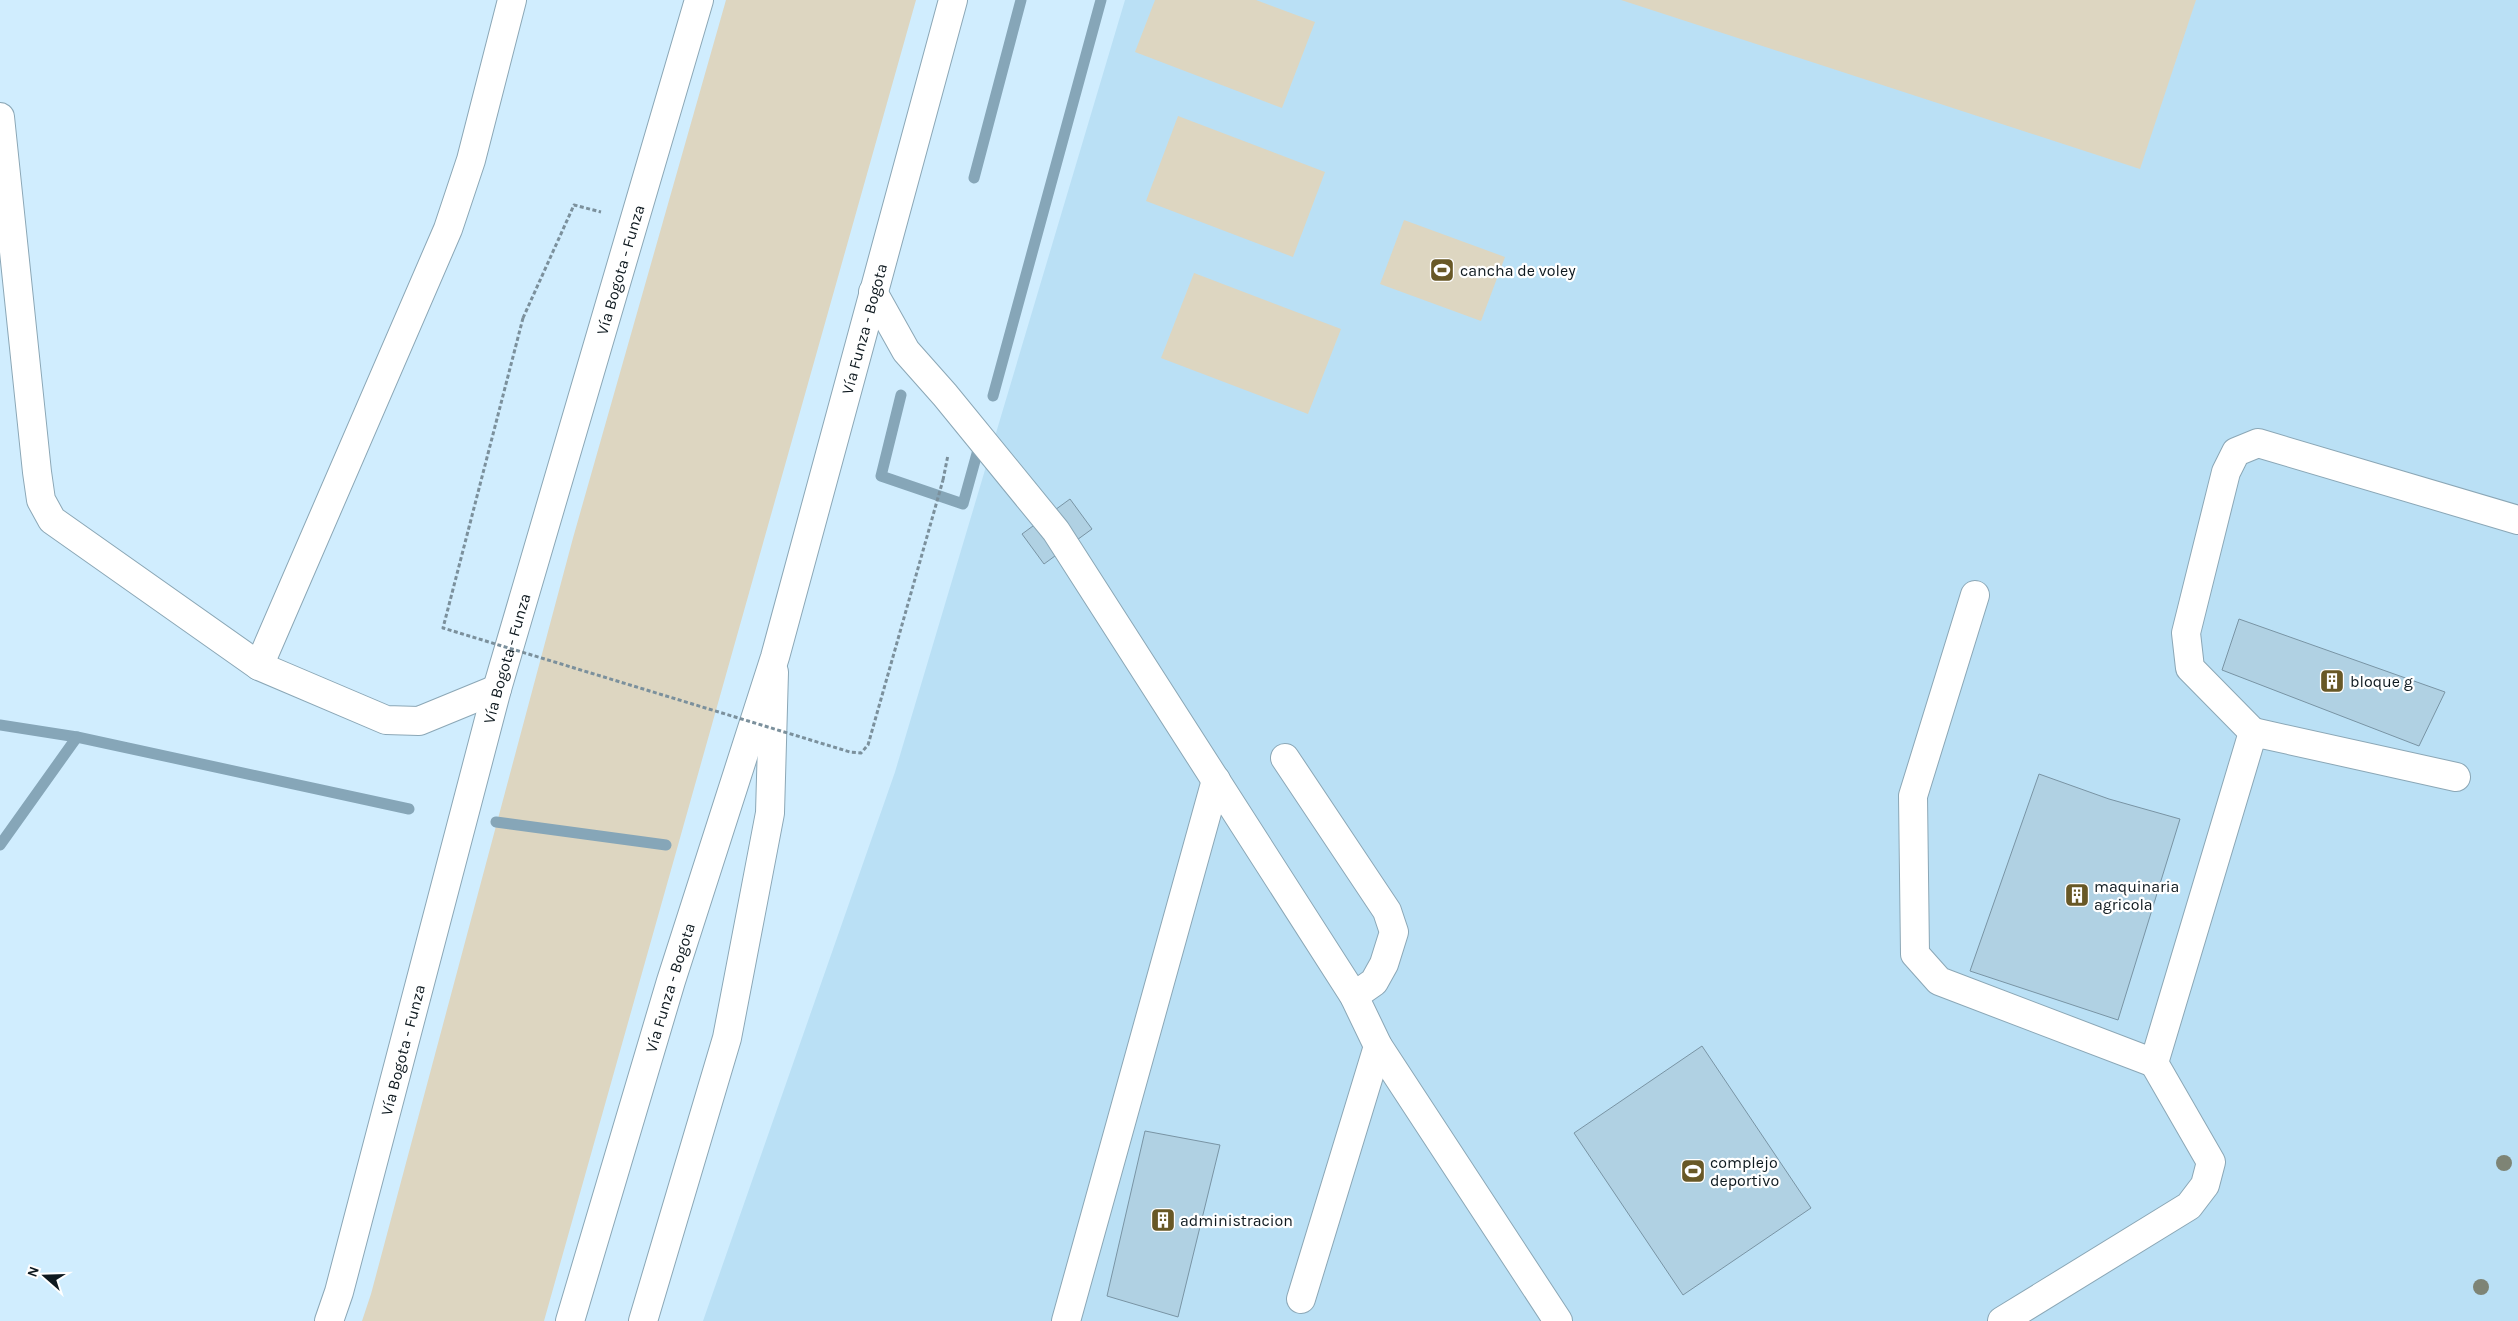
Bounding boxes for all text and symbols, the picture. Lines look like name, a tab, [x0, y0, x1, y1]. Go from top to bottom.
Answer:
street label: Vía Bogota - Funza	[592, 203, 648, 337]
sports icon: cancha de voley	[1429, 257, 1455, 283]
street label: Vía Funza - Bogota	[838, 261, 891, 396]
place label: cancha de voley	[1460, 261, 1576, 280]
street label: Vía Bogota - Funza	[479, 591, 535, 726]
building icon: bloque g	[2319, 668, 2345, 694]
place label: bloque g	[2350, 672, 2413, 691]
place label: maquinaria agricola	[2094, 877, 2179, 914]
building icon: maquinaria agricola	[2064, 882, 2090, 908]
street label: Vía Funza - Bogota	[641, 920, 699, 1055]
street label: Vía Bogota - Funza	[377, 982, 429, 1118]
place label: complejo deportivo	[1710, 1153, 1779, 1190]
sports icon: complejo deportivo	[1680, 1158, 1706, 1184]
building icon: administracion	[1150, 1207, 1176, 1233]
place label: administracion	[1180, 1211, 1293, 1230]
north arrow	[20, 1251, 70, 1301]
text: N	[24, 1264, 43, 1279]

